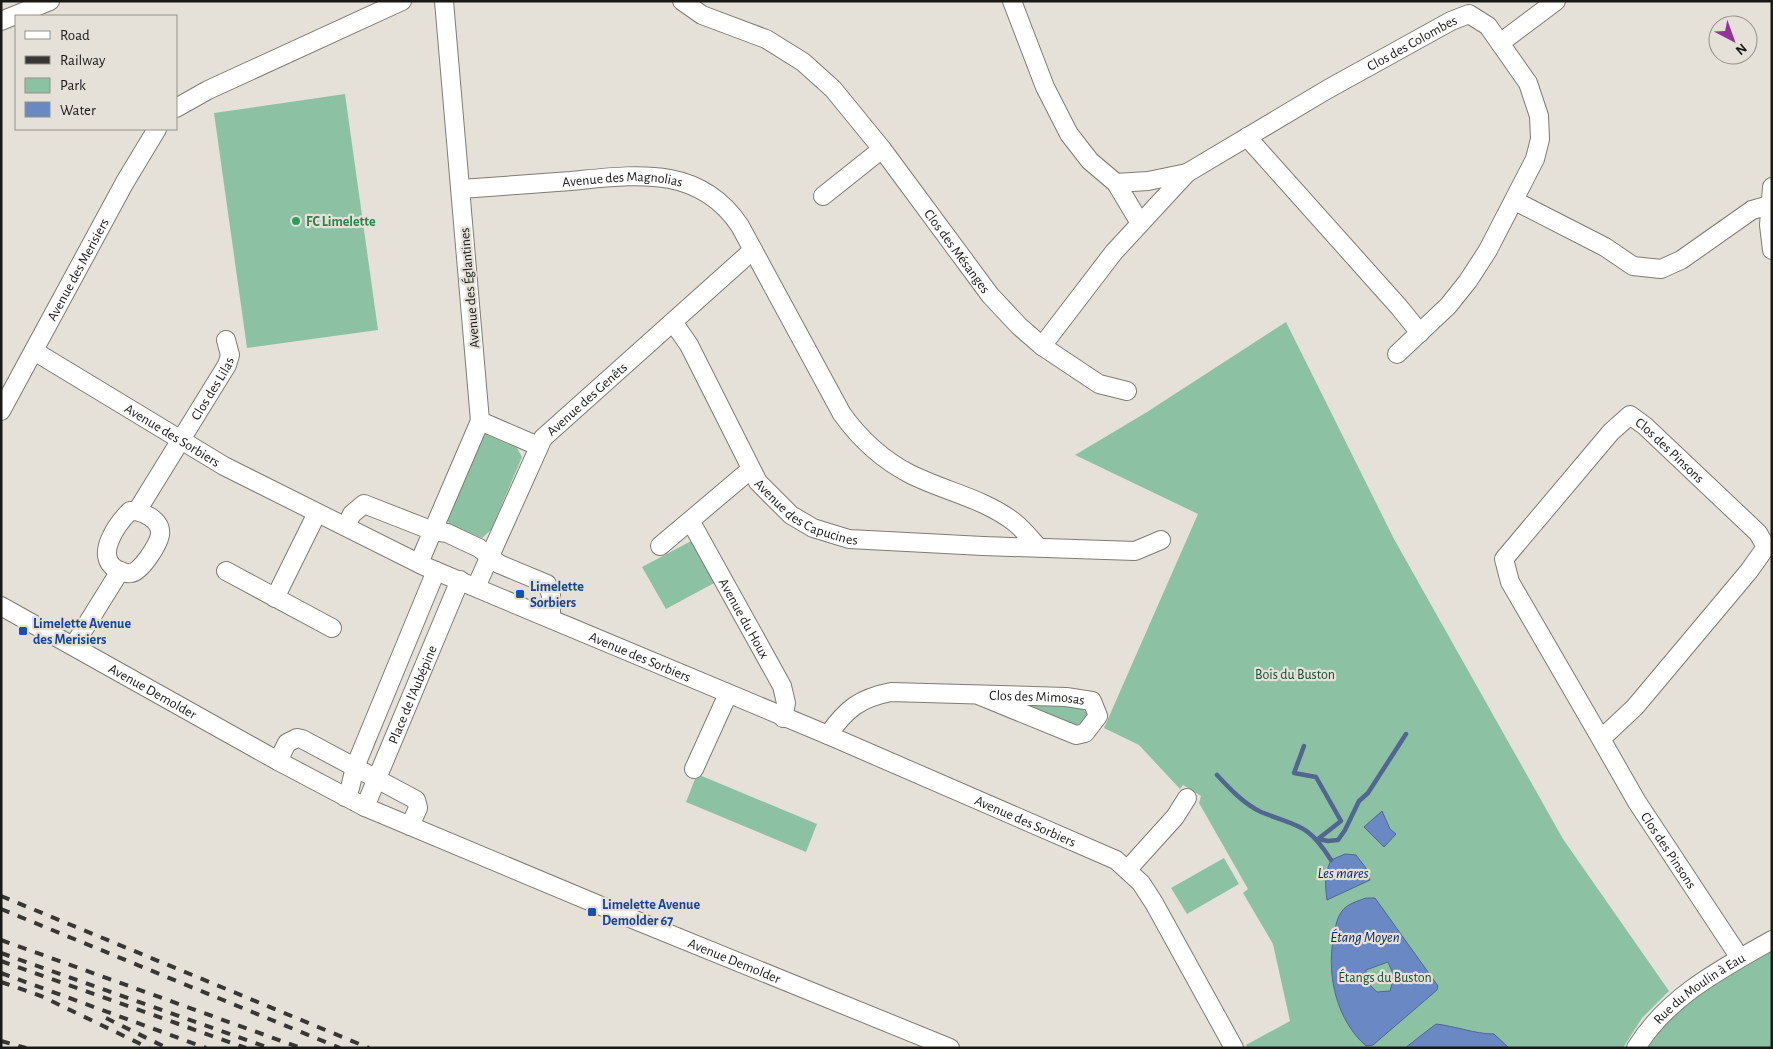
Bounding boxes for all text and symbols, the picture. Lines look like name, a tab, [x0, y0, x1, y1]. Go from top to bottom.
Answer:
street label: Clos des Colombes	[1365, 13, 1459, 74]
legend	[15, 15, 178, 130]
north arrow	[1708, 15, 1758, 65]
text: Road	[60, 28, 90, 43]
text: N	[1733, 41, 1749, 58]
text: Railway	[60, 53, 106, 68]
text: Park	[60, 78, 86, 93]
text: Water	[60, 103, 96, 118]
street label: Avenue des Magnolias	[562, 170, 684, 190]
street label: Clos des Mésanges	[921, 207, 992, 296]
marker: FC Limelette	[290, 215, 302, 227]
place label: FC Limelette	[306, 215, 376, 229]
street label: Avenue des Merisiers	[45, 216, 112, 324]
street label: Avenue des Églantines	[455, 227, 482, 349]
street label: Clos des Lilas	[189, 356, 237, 423]
street label: Avenue des Genêts	[545, 360, 630, 439]
street label: Avenue des Sorbiers	[122, 402, 222, 470]
street label: Clos des Pinsons	[1632, 415, 1706, 486]
street label: Avenue des Capucines	[751, 477, 858, 547]
street label: Avenue du Houx	[716, 576, 771, 661]
place label: Limelette Sorbiers	[530, 580, 584, 610]
marker: Limelette Sorbiers	[514, 588, 526, 600]
place label: Limelette Avenue des Merisiers	[33, 617, 131, 647]
marker: Limelette Avenue des Merisiers	[17, 625, 29, 637]
street label: Avenue des Sorbiers	[587, 630, 693, 685]
street label: Place de l'Aubépine	[386, 644, 440, 746]
street label: Avenue Demolder	[106, 662, 199, 722]
park label: Bois du Buston	[1255, 668, 1335, 682]
street label: Clos des Mimosas	[989, 689, 1086, 708]
street label: Avenue des Sorbiers	[972, 794, 1078, 850]
street label: Clos des Pinsons	[1638, 810, 1698, 892]
water label: Les mares	[1317, 866, 1369, 881]
place label: Limelette Avenue Demolder 67	[602, 898, 700, 928]
marker: Limelette Avenue Demolder 67	[586, 906, 598, 918]
water label: Étang Moyen	[1330, 928, 1400, 945]
street label: Avenue Demolder	[686, 936, 783, 987]
street label: Rue du Moulin à Eau	[1651, 951, 1748, 1027]
park label: Étangs du Buston	[1338, 968, 1432, 985]

